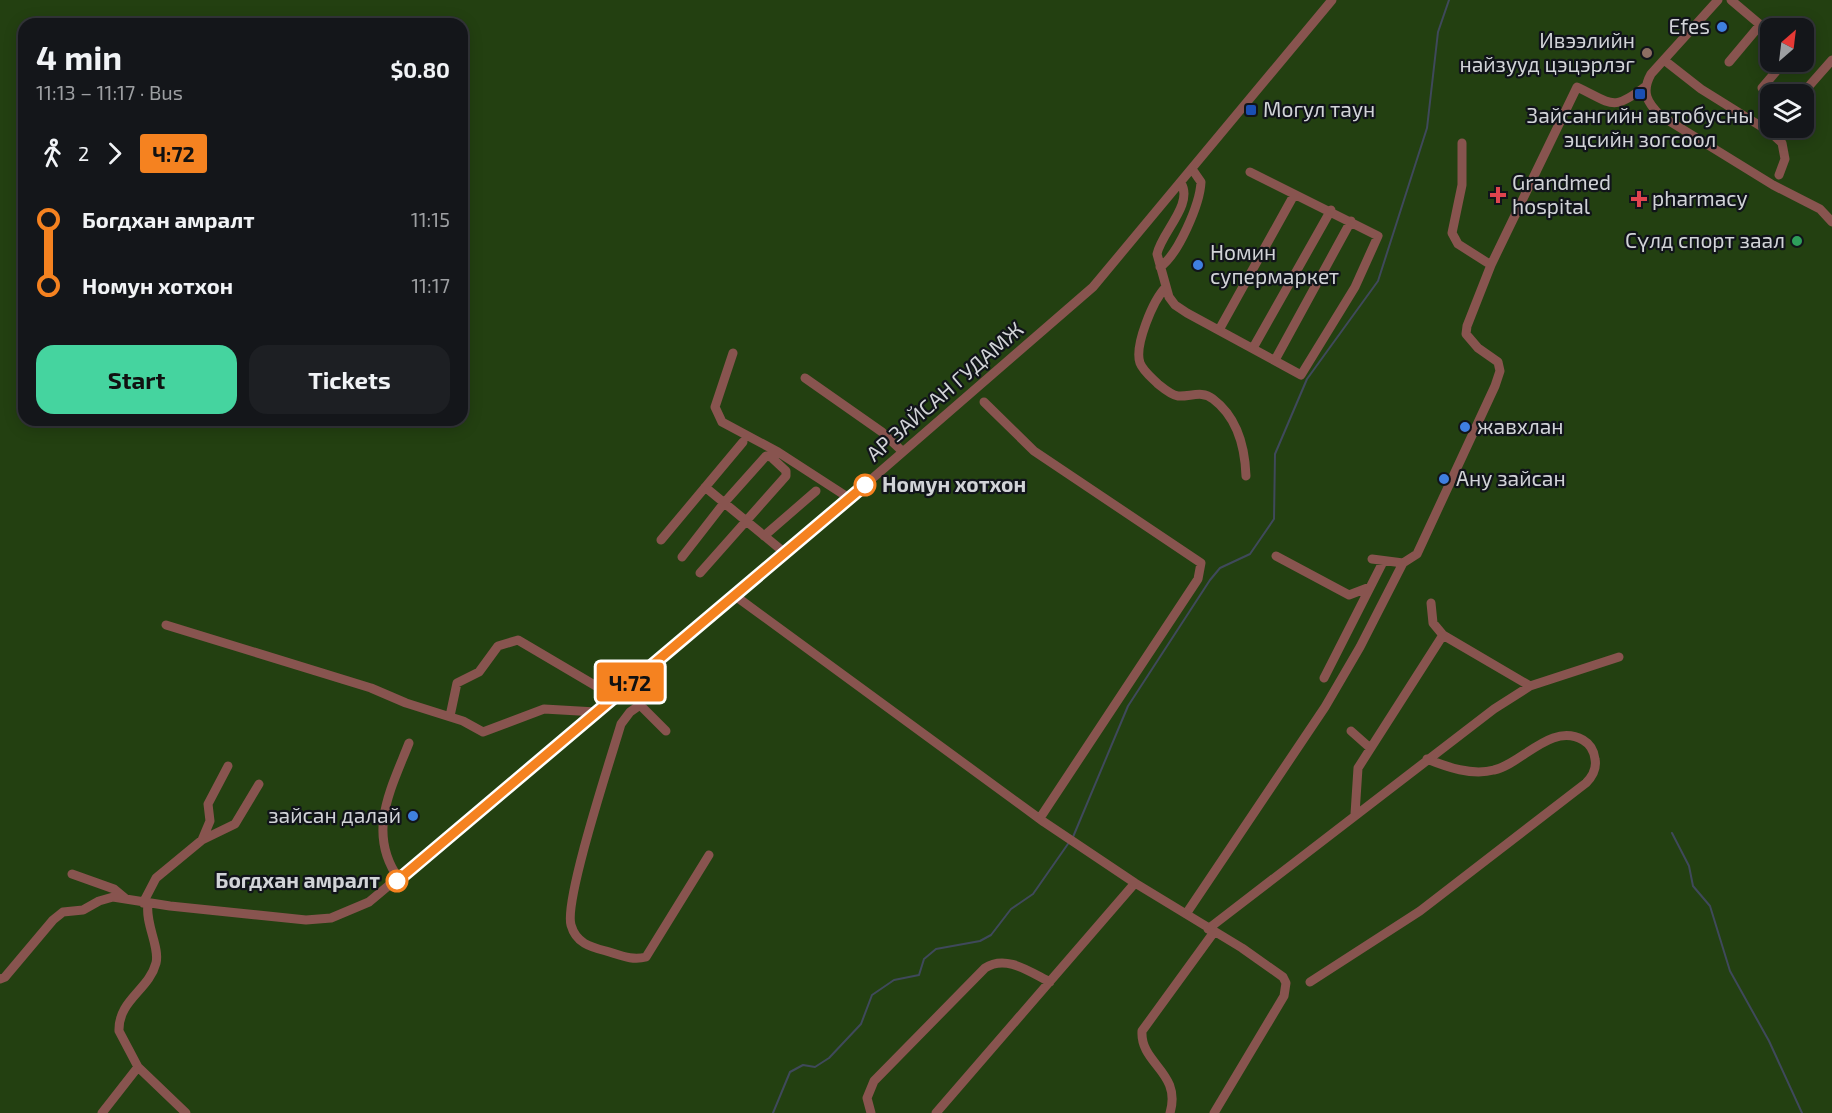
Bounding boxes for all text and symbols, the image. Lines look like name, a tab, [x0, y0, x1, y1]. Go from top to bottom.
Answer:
place label: Efes	[1668, 13, 1710, 38]
north arrow	[1760, 18, 1814, 72]
map controls	[1760, 18, 1814, 138]
marker: Efes	[1715, 20, 1729, 34]
place label: Ивээлийн найзууд цэцэрлэг	[1459, 27, 1635, 77]
text: 4 min	[36, 37, 122, 77]
marker: Ивээлийн найзууд цэцэрлэг	[1640, 46, 1654, 60]
text: $0.80	[390, 56, 450, 82]
text: 11:13 – 11:17 · Bus	[36, 80, 183, 104]
button: layers	[1760, 84, 1814, 138]
marker: Зайсангийн автобусны эцсийн зогсоол	[1633, 87, 1647, 101]
place label: Могул таун	[1263, 96, 1375, 122]
place label: Зайсангийн автобусны эцсийн зогсоол	[1527, 102, 1753, 151]
marker: Могул таун	[1244, 103, 1258, 117]
icon: walk	[36, 137, 69, 170]
icon: forward	[98, 137, 131, 170]
text: 2	[78, 141, 89, 165]
text: Ч:72	[152, 141, 195, 166]
place label: Grandmed hospital	[1512, 169, 1611, 218]
place label: pharmacy	[1652, 185, 1748, 210]
marker: Grandmed hospital	[1489, 186, 1507, 204]
marker: pharmacy	[1630, 190, 1648, 208]
text: Богдхан амралт	[82, 206, 255, 232]
text: 11:15	[411, 207, 450, 231]
place label: Сүлд спорт заал	[1625, 227, 1785, 252]
marker: Сүлд спорт заал	[1790, 234, 1804, 248]
place label: Номин супермаркет	[1210, 239, 1339, 289]
marker: Номин супермаркет	[1191, 258, 1205, 272]
text: Номун хотхон	[82, 272, 233, 298]
text: 11:17	[411, 273, 450, 297]
street label: АР ЗАЙСАН ГУДАМЖ	[860, 316, 1028, 466]
button: Start	[36, 345, 237, 414]
button: Tickets	[249, 345, 450, 414]
place label: жавхлан	[1477, 413, 1564, 438]
marker: жавхлан	[1458, 420, 1472, 434]
place label: Ану зайсан	[1456, 465, 1566, 491]
place label: Номун хотхон	[882, 471, 1026, 496]
marker: Ану зайсан	[1437, 472, 1451, 486]
marker: Номун хотхон	[854, 474, 876, 496]
line badge: Ч:72	[588, 662, 672, 702]
text: Ч:72	[609, 670, 651, 695]
place label: зайсан далай	[268, 802, 401, 827]
marker: зайсан далай	[406, 809, 420, 823]
place label: Богдхан амралт	[215, 867, 380, 892]
marker: Богдхан амралт	[386, 870, 408, 892]

